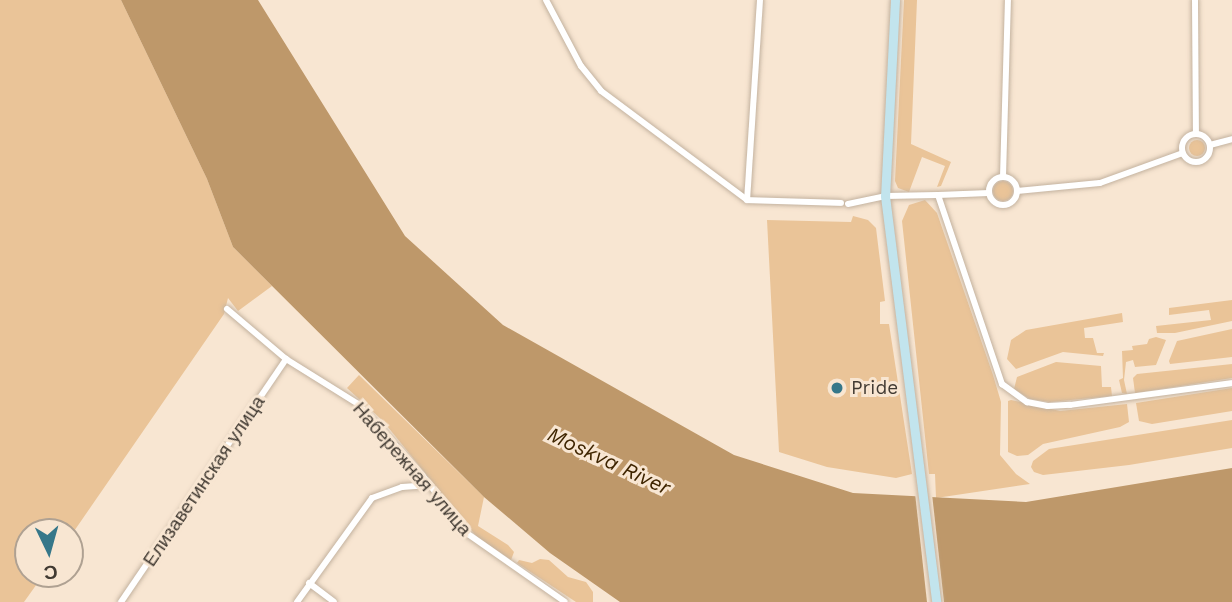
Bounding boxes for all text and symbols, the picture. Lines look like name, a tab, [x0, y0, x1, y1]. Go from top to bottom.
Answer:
place label: Pride	[851, 377, 898, 399]
marker: Pride	[829, 380, 845, 396]
street label: Елизаветинская улица	[138, 391, 270, 571]
street label: Набережная улица	[348, 398, 476, 540]
water label: Moskva River	[544, 422, 674, 500]
north arrow	[14, 518, 84, 588]
text: С	[43, 560, 59, 584]

